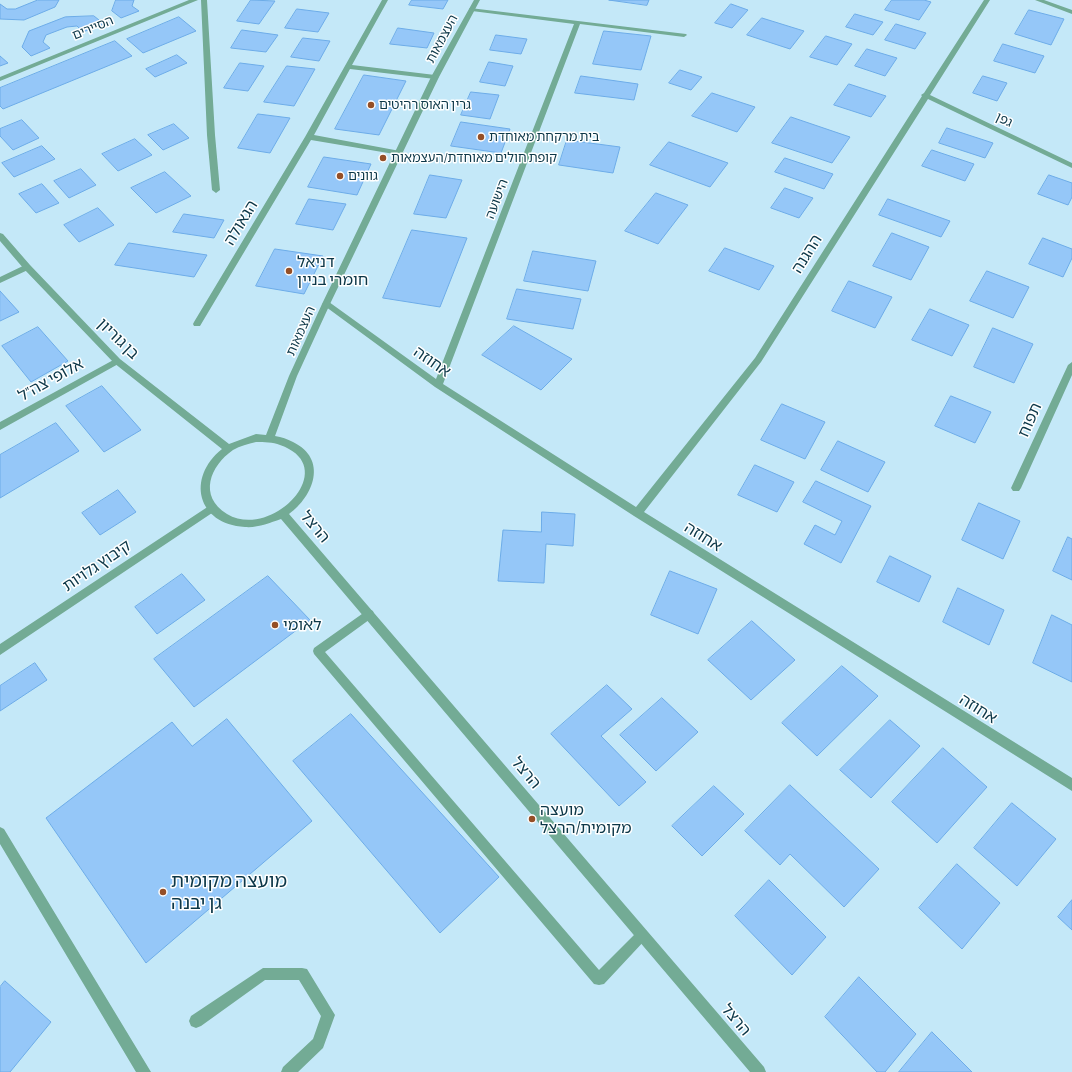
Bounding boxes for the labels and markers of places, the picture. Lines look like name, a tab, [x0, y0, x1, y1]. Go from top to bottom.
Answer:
place label: גרין האוס רהיטים	[379, 97, 471, 113]
marker: גרין האוס רהיטים	[366, 100, 376, 110]
place label: בית מרקחת מאוחדת	[489, 129, 600, 145]
marker: בית מרקחת מאוחדת	[476, 132, 486, 142]
place label: קופת חולים מאוחדת/העצמאות	[391, 150, 557, 166]
marker: קופת חולים מאוחדת/העצמאות	[378, 153, 388, 163]
place label: גוונים	[348, 168, 378, 184]
marker: גוונים	[335, 171, 345, 181]
place label: דניאל חומרי בניין	[297, 252, 368, 290]
marker: דניאל חומרי בניין	[284, 266, 294, 276]
place label: לאומי	[283, 615, 322, 635]
marker: לאומי	[270, 620, 280, 630]
place label: מועצה מקומית/הרצל	[540, 800, 632, 838]
marker: מועצה מקומית/הרצל	[527, 814, 537, 824]
place label: מועצה מקומית גן יבנה	[171, 870, 287, 914]
marker: מועצה מקומית גן יבנה	[158, 887, 168, 897]

